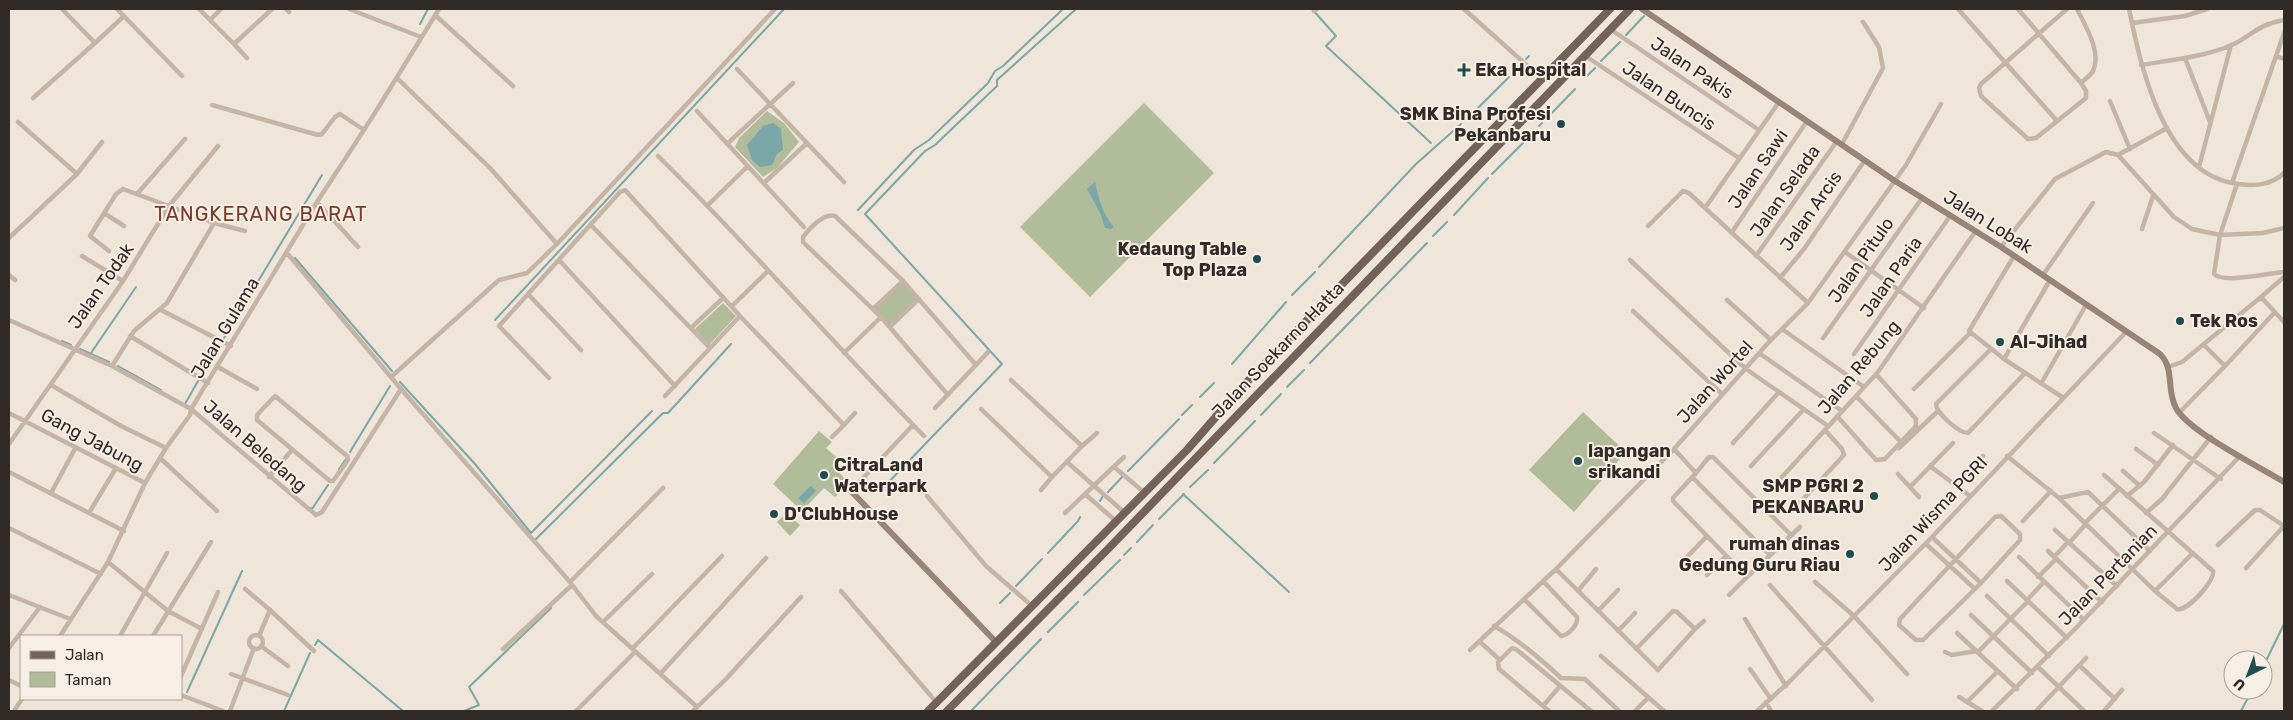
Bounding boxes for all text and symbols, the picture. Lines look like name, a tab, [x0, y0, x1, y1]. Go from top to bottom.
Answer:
street label: Jalan Pakis	[1646, 32, 1738, 104]
street label: Jalan Buncis	[1618, 57, 1720, 135]
place label: Eka Hospital	[1475, 59, 1586, 81]
marker: Eka Hospital	[1457, 63, 1471, 77]
place label: SMK Bina Profesi Pekanbaru	[1400, 103, 1551, 146]
marker: SMK Bina Profesi Pekanbaru	[1555, 118, 1567, 130]
street label: Jalan Sawi	[1723, 125, 1793, 213]
street label: Jalan Selada	[1745, 141, 1825, 241]
street label: Jalan Arcis	[1775, 167, 1847, 255]
street label: Jalan Lobak	[1939, 186, 2037, 258]
district label: TANGKERANG BARAT	[154, 202, 368, 226]
street label: Jalan Pitulo	[1823, 213, 1899, 307]
street label: Jalan Paria	[1855, 232, 1927, 322]
street label: Jalan Todak	[63, 238, 139, 333]
place label: Kedaung Table Top Plaza	[1117, 238, 1247, 281]
marker: Kedaung Table Top Plaza	[1251, 253, 1263, 265]
street label: Jalan Gulama	[186, 273, 264, 383]
street label: Jalan Soekarno Hatta	[1207, 277, 1349, 423]
place label: Tek Ros	[2190, 310, 2258, 332]
marker: Tek Ros	[2174, 315, 2186, 327]
street label: Jalan Rebung	[1813, 316, 1905, 418]
place label: Al-Jihad	[2010, 331, 2087, 353]
street label: Jalan Wortel	[1672, 336, 1758, 428]
marker: Al-Jihad	[1994, 336, 2006, 348]
street label: Jalan Beledang	[199, 395, 311, 497]
street label: Gang Jabung	[37, 404, 147, 476]
place label: lapangan srikandi	[1588, 440, 1671, 483]
street label: Jalan Wisma PGRI	[1874, 452, 1992, 576]
place label: CitraLand Waterpark	[834, 454, 928, 497]
marker: lapangan srikandi	[1572, 455, 1584, 467]
marker: CitraLand Waterpark	[818, 469, 830, 481]
place label: SMP PGRI 2 PEKANBARU	[1752, 475, 1864, 518]
marker: SMP PGRI 2 PEKANBARU	[1868, 490, 1880, 502]
place label: D'ClubHouse	[784, 503, 899, 525]
marker: D'ClubHouse	[768, 508, 780, 520]
street label: Jalan Pertanian	[2054, 520, 2162, 630]
place label: rumah dinas Gedung Guru Riau	[1679, 533, 1840, 576]
marker: rumah dinas Gedung Guru Riau	[1844, 548, 1856, 560]
legend	[20, 635, 182, 700]
text: Jalan	[65, 646, 104, 664]
north arrow	[2223, 650, 2273, 700]
text: Taman	[65, 671, 111, 689]
text: U	[2230, 675, 2249, 694]

